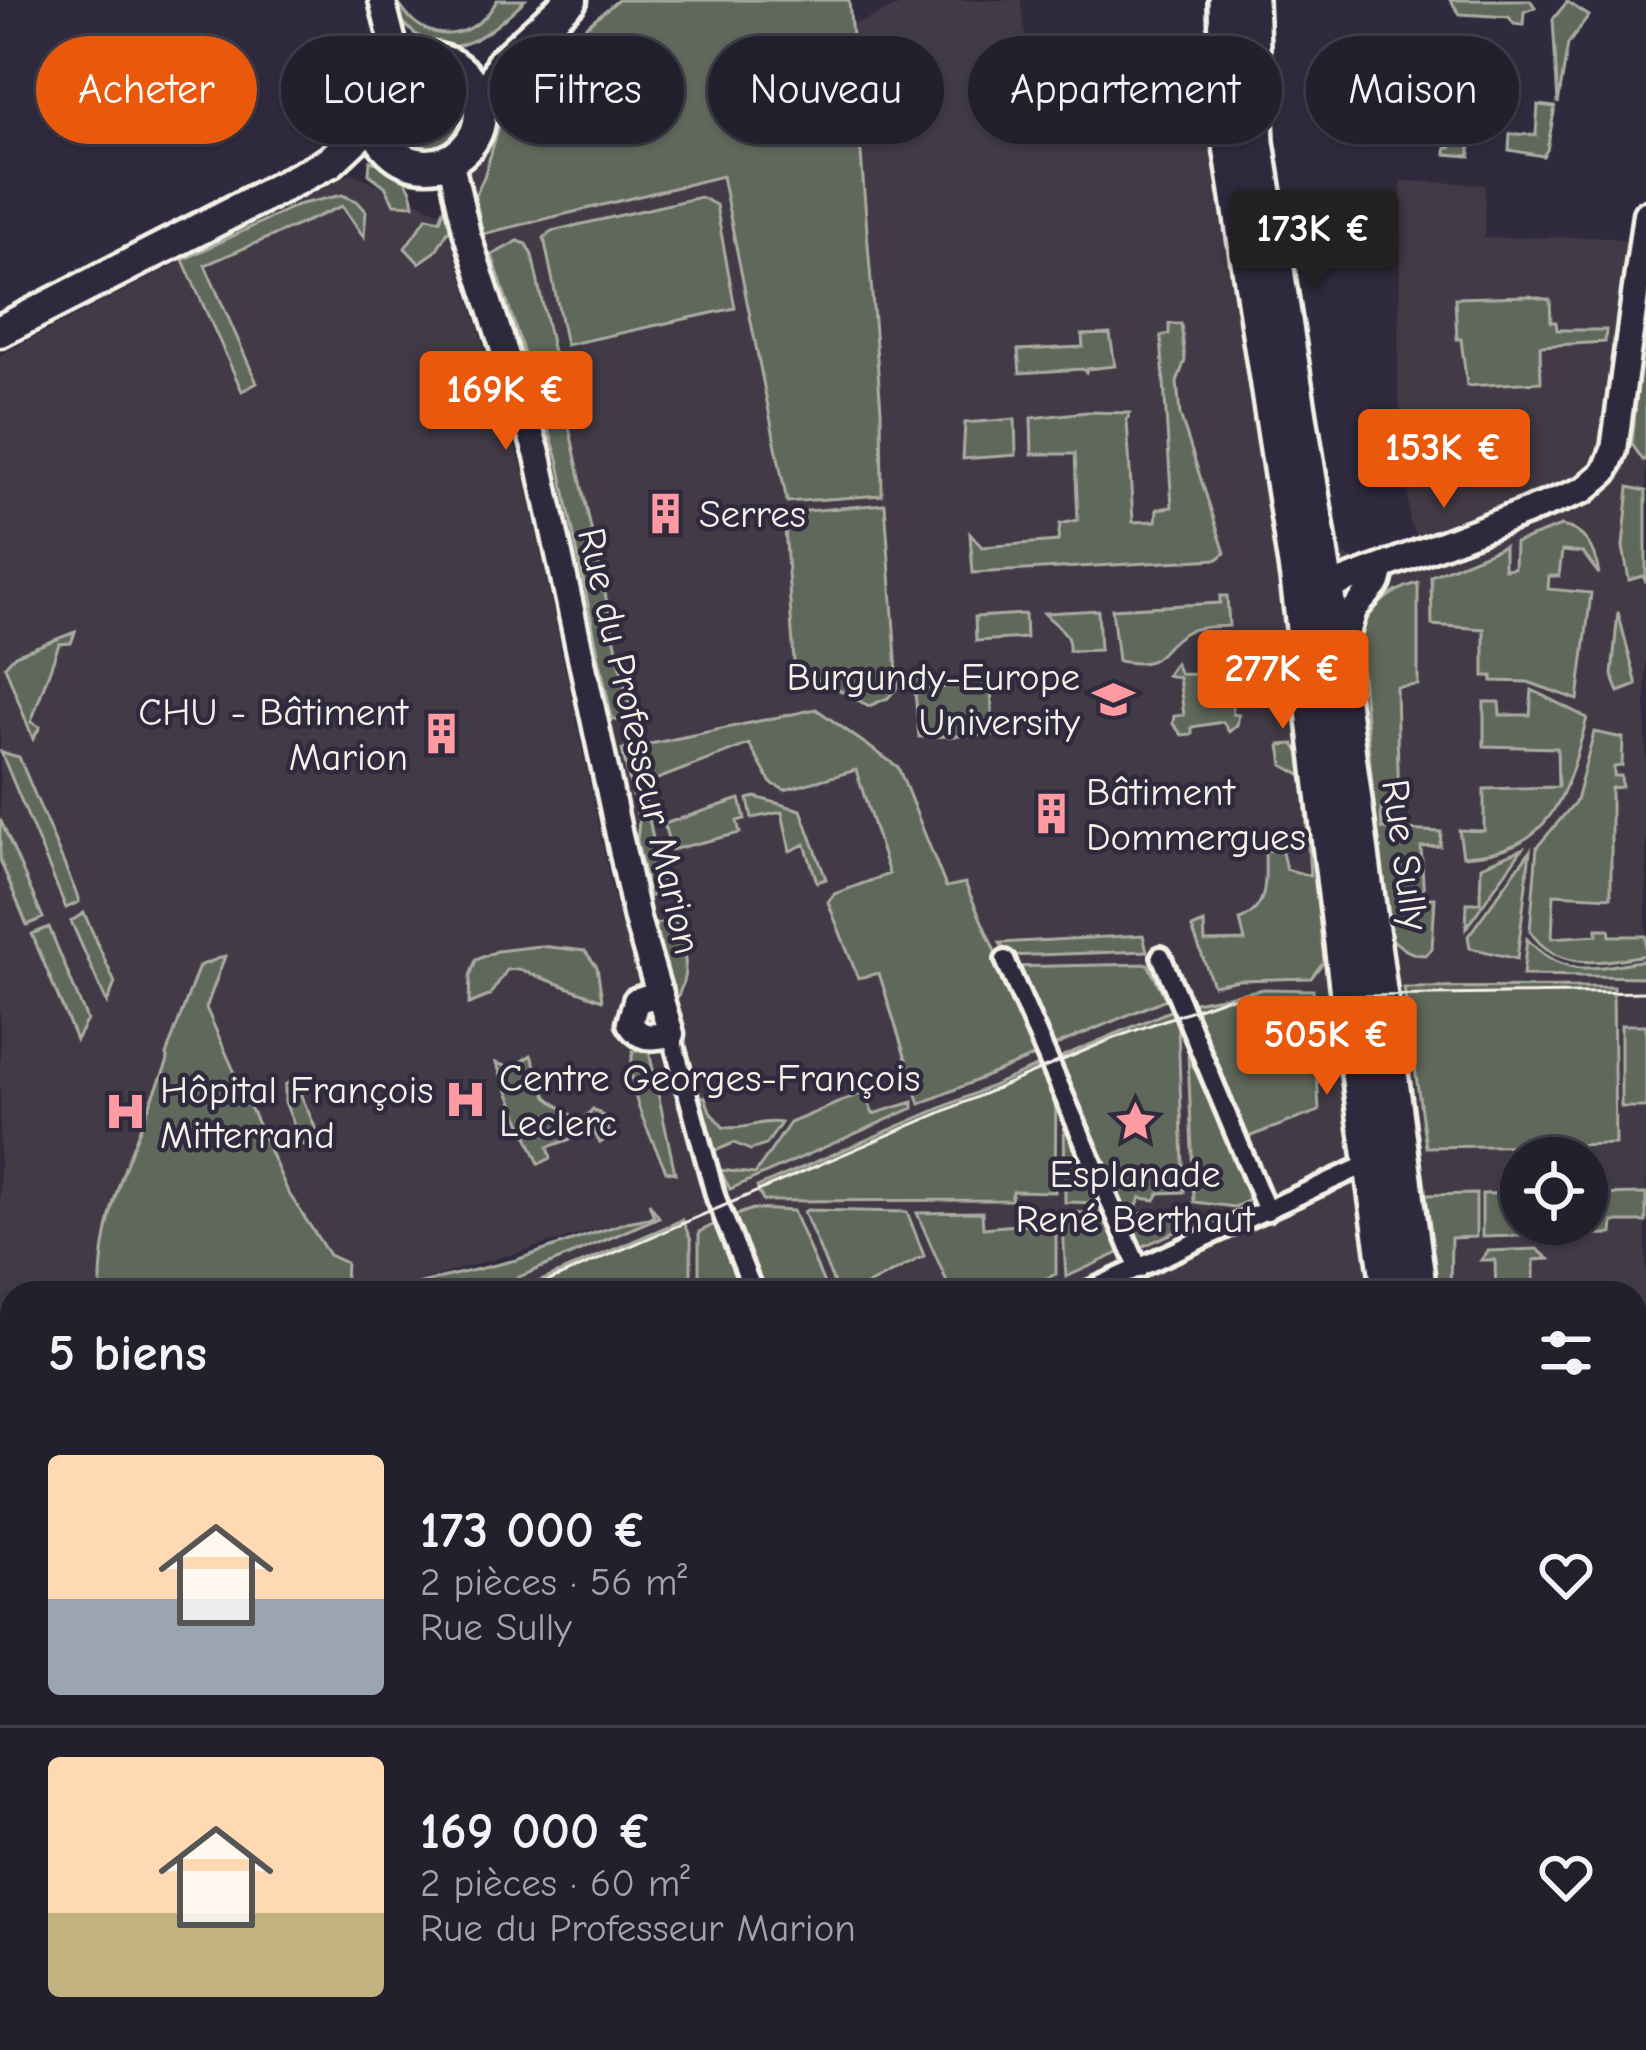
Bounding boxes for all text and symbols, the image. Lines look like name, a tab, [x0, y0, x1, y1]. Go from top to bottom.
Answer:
chip: Acheter	[36, 36, 257, 144]
chip: Louer	[281, 36, 466, 144]
chip: Filtres	[490, 36, 684, 144]
chip: Nouveau	[708, 36, 944, 144]
chip: Appartement	[968, 36, 1282, 144]
chip: Maison	[1306, 36, 1519, 144]
pin: 173K €	[1216, 190, 1412, 292]
text: 173K €	[1257, 206, 1371, 251]
pin: 169K €	[408, 351, 604, 453]
text: 169K €	[447, 367, 565, 412]
pin: 153K €	[1346, 409, 1542, 511]
text: 153K €	[1385, 425, 1503, 470]
building icon: Serres	[642, 491, 688, 537]
place label: Serres	[699, 492, 806, 537]
street label: Rue du Professeur Marion	[568, 524, 710, 958]
pin: 277K €	[1185, 630, 1381, 732]
text: 277K €	[1225, 646, 1341, 691]
place label: Burgundy-Europe University	[786, 655, 1081, 745]
school or university icon: Burgundy-Europe University	[1091, 676, 1137, 722]
place label: CHU - Bâtiment Marion	[138, 690, 410, 780]
building icon: CHU - Bâtiment Marion	[419, 711, 465, 757]
place label: Bâtiment Dommergues	[1086, 770, 1306, 860]
street label: Rue Sully	[1372, 777, 1438, 934]
building icon: Bâtiment Dommergues	[1029, 791, 1075, 837]
pin: 505K €	[1229, 996, 1425, 1098]
text: 505K €	[1264, 1012, 1390, 1057]
place label: Centre Georges-François Leclerc	[499, 1056, 920, 1146]
place label: Hôpital François Mitterrand	[160, 1068, 434, 1158]
hospital icon: Centre Georges-François Leclerc	[442, 1077, 488, 1123]
hospital icon: Hôpital François Mitterrand	[103, 1089, 149, 1135]
place icon: Esplanade René Berthaut	[1112, 1099, 1158, 1145]
map controls	[1500, 1137, 1608, 1245]
button: locate	[1500, 1137, 1608, 1245]
place label: Esplanade René Berthaut	[1016, 1152, 1256, 1242]
icon: filters	[1533, 1320, 1599, 1386]
text: 5 biens	[48, 1324, 207, 1383]
text: 173 000 €	[420, 1501, 647, 1560]
icon: home	[144, 1503, 288, 1647]
icon: heart	[1533, 1542, 1599, 1608]
text: 2 pièces · 56 m²	[420, 1560, 687, 1605]
text: Rue Sully	[420, 1605, 572, 1650]
text: 169 000 €	[420, 1802, 652, 1861]
icon: home	[144, 1805, 288, 1949]
icon: heart	[1533, 1844, 1599, 1910]
text: 2 pièces · 60 m²	[420, 1861, 690, 1906]
text: Rue du Professeur Marion	[420, 1906, 856, 1951]

